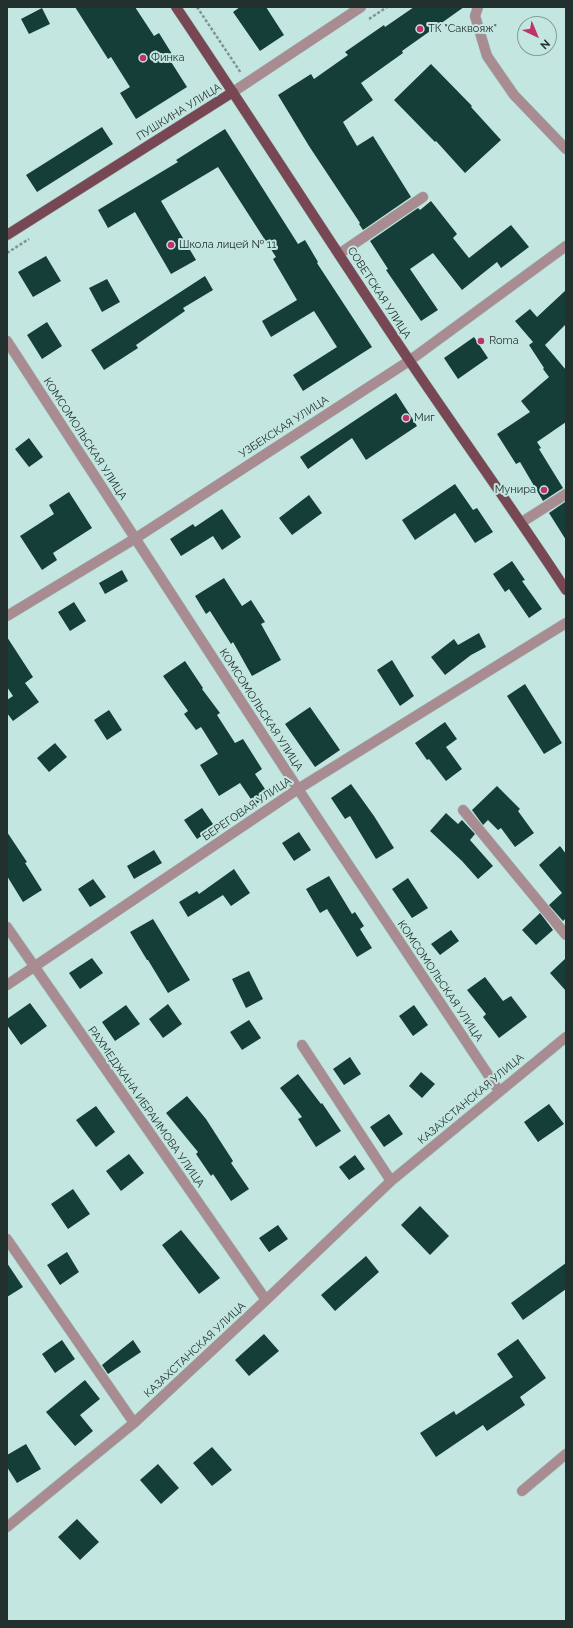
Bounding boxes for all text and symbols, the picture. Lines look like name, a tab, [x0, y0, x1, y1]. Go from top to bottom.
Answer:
north arrow	[517, 16, 557, 56]
place label: ТК "Саквояж"	[428, 22, 497, 36]
marker: ТК "Саквояж"	[415, 24, 425, 34]
text: N	[537, 37, 553, 52]
place label: Финка	[151, 51, 185, 65]
marker: Финка	[138, 53, 148, 63]
street label: ПУШКИНА УЛИЦА	[134, 81, 224, 143]
place label: Школа лицей № 11	[179, 238, 276, 252]
marker: Школа лицей № 11	[166, 240, 176, 250]
street label: СОВЕТСКАЯ УЛИЦА	[344, 245, 414, 341]
place label: Roma	[489, 334, 519, 348]
marker: Roma	[476, 336, 486, 346]
street label: КОМСОМОЛЬСКАЯ УЛИЦА	[40, 375, 130, 503]
street label: УЗБЕКСКАЯ УЛИЦА	[237, 393, 331, 461]
place label: Миг	[414, 411, 435, 425]
marker: Миг	[401, 413, 411, 423]
place label: Мунира	[495, 483, 536, 497]
marker: Мунира	[539, 485, 549, 495]
street label: КОМСОМОЛЬСКАЯ УЛИЦА	[216, 646, 306, 774]
street label: БЕРЕГОВАЯ УЛИЦА	[200, 774, 294, 844]
street label: КОМСОМОЛЬСКАЯ УЛИЦА	[394, 918, 486, 1044]
street label: РАХМЕДЖАНА ИБРАИМОВА УЛИЦА	[85, 1024, 207, 1190]
street label: КАЗАХСТАНСКАЯ УЛИЦА	[415, 1051, 527, 1147]
street label: КАЗАХСТАНСКАЯ УЛИЦА	[141, 1299, 249, 1401]

